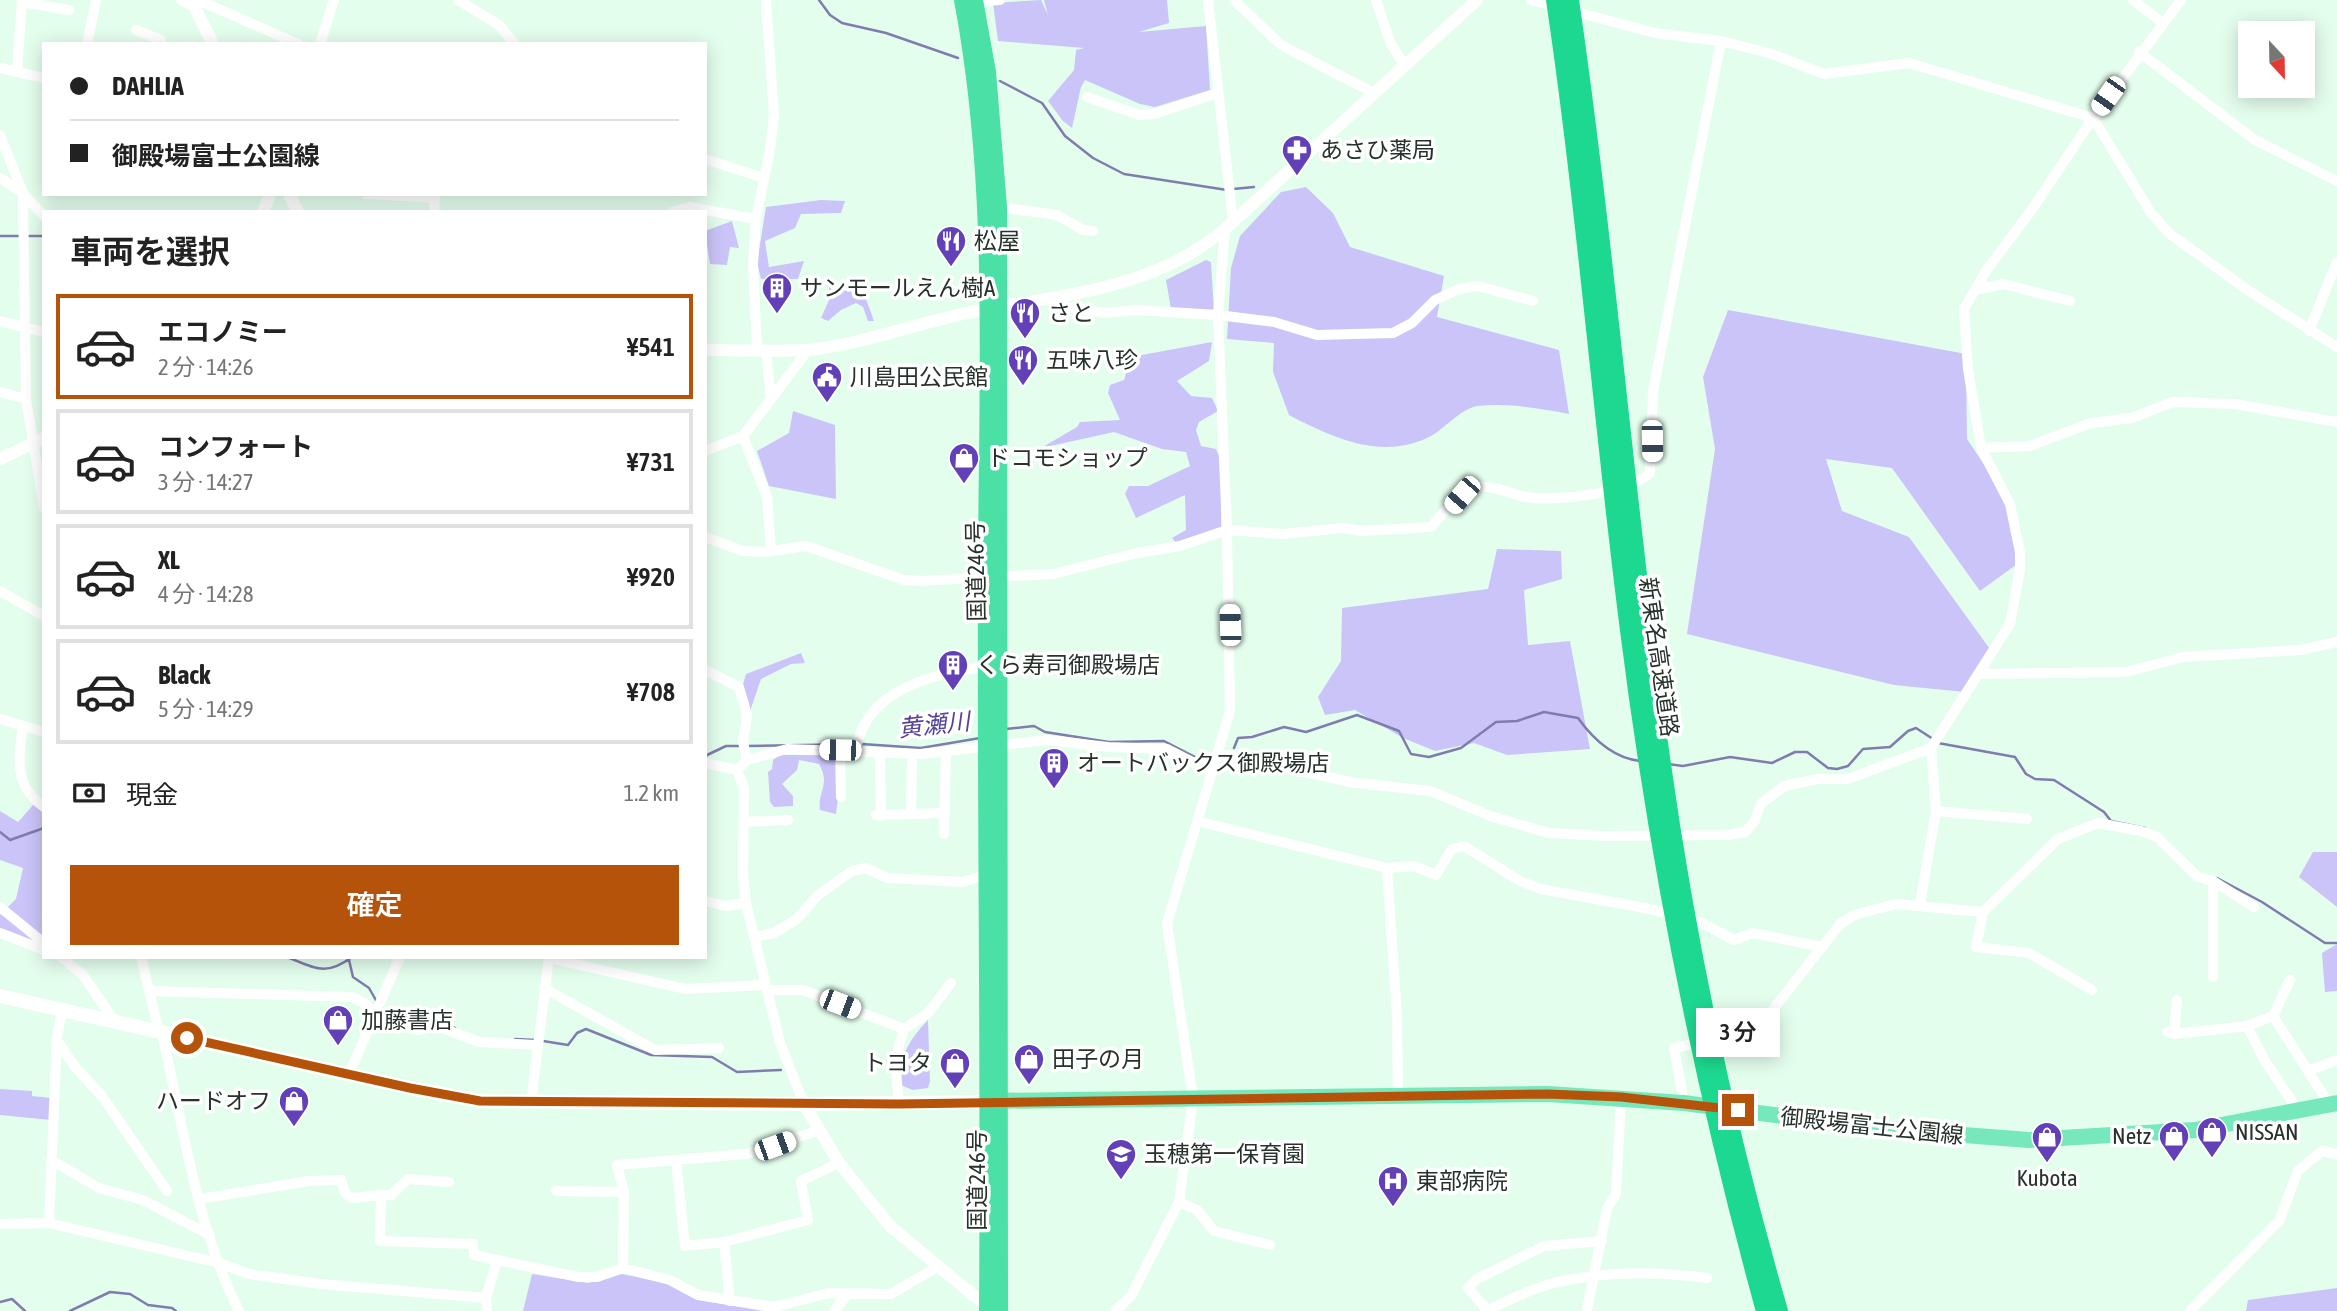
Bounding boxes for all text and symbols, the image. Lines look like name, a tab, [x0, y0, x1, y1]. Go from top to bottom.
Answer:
north arrow	[2238, 21, 2315, 98]
map controls	[2238, 21, 2315, 98]
text: DAHLIA	[112, 71, 184, 101]
car	[2088, 73, 2129, 119]
pharmacy icon: あさひ薬局	[1280, 133, 1314, 177]
place label: あさひ薬局	[1320, 137, 1435, 163]
text: 御殿場富士公園線	[112, 141, 320, 171]
restaurant icon: 松屋	[934, 224, 968, 268]
place label: 松屋	[974, 228, 1020, 254]
text: 車両を選択	[70, 233, 230, 270]
building icon: サンモールえん樹A	[760, 271, 794, 315]
place label: サンモールえん樹A	[800, 275, 996, 301]
restaurant icon: さと	[1008, 296, 1042, 340]
place label: さと	[1048, 300, 1094, 326]
icon: car	[74, 315, 137, 378]
text: エコノミー	[158, 317, 288, 347]
text: ¥541	[627, 332, 675, 362]
restaurant icon: 五味八珍	[1006, 343, 1040, 387]
place label: 五味八珍	[1046, 347, 1138, 373]
text: 2 分 · 14:26	[158, 354, 254, 380]
public building icon: 川島田公民館	[810, 360, 844, 404]
place label: 川島田公民館	[850, 364, 988, 390]
car	[1642, 420, 1663, 462]
icon: car	[74, 430, 137, 493]
text: コンフォート	[158, 432, 313, 462]
shop icon: ドコモショップ	[947, 441, 981, 485]
place label: ドコモショップ	[987, 445, 1148, 471]
text: ¥731	[627, 447, 675, 477]
text: 3 分 · 14:27	[158, 469, 254, 495]
car	[1441, 472, 1484, 518]
street label: 国道246号	[962, 520, 990, 622]
icon: car	[74, 545, 137, 608]
text: XL	[158, 545, 180, 575]
text: ¥920	[627, 562, 675, 592]
street label: 新東名高速道路	[1635, 575, 1683, 739]
text: 4 分 · 14:28	[158, 581, 254, 607]
car	[1219, 604, 1242, 646]
building icon: くら寿司御殿場店	[936, 648, 970, 692]
place label: くら寿司御殿場店	[976, 652, 1160, 678]
icon: car	[74, 660, 137, 723]
text: Black	[158, 660, 210, 690]
text: ¥708	[627, 677, 675, 707]
text: 5 分 · 14:29	[158, 696, 254, 722]
water label: 黄瀬川	[897, 707, 974, 742]
car	[819, 739, 862, 761]
building icon: オートバックス御殿場店	[1037, 746, 1071, 790]
place label: オートバックス御殿場店	[1077, 750, 1329, 776]
icon: cash	[70, 774, 108, 812]
text: 現金	[126, 780, 178, 810]
text: 1.2 km	[623, 780, 679, 806]
button: 確定	[70, 865, 679, 945]
car	[817, 987, 864, 1021]
shop icon: 加藤書店	[321, 1003, 355, 1047]
place label: 加藤書店	[361, 1007, 453, 1033]
callout: 3 分	[1696, 1009, 1780, 1058]
text: 3 分	[1720, 1019, 1756, 1045]
route start	[171, 1022, 203, 1054]
shop icon: 田子の月	[1012, 1042, 1046, 1086]
shop icon: トヨタ	[938, 1046, 972, 1090]
place label: 田子の月	[1052, 1046, 1144, 1072]
place label: トヨタ	[863, 1050, 932, 1076]
shop icon: ハードオフ	[277, 1084, 311, 1128]
place label: ハードオフ	[156, 1088, 271, 1114]
route end	[1722, 1094, 1754, 1126]
street label: 御殿場富士公園線	[1779, 1103, 1965, 1149]
shop icon: NISSAN	[2195, 1115, 2229, 1159]
shop icon: Netz	[2157, 1119, 2191, 1163]
place label: NISSAN	[2235, 1119, 2299, 1145]
shop icon: Kubota	[2030, 1120, 2064, 1164]
place label: Netz	[2112, 1123, 2151, 1149]
car	[752, 1129, 799, 1163]
street label: 国道246号	[964, 1129, 990, 1231]
school or university icon: 玉穂第一保育園	[1104, 1137, 1138, 1181]
place label: 玉穂第一保育園	[1144, 1141, 1305, 1167]
hospital icon: 東部病院	[1376, 1164, 1410, 1208]
place label: Kubota	[2016, 1165, 2078, 1191]
place label: 東部病院	[1416, 1168, 1508, 1194]

